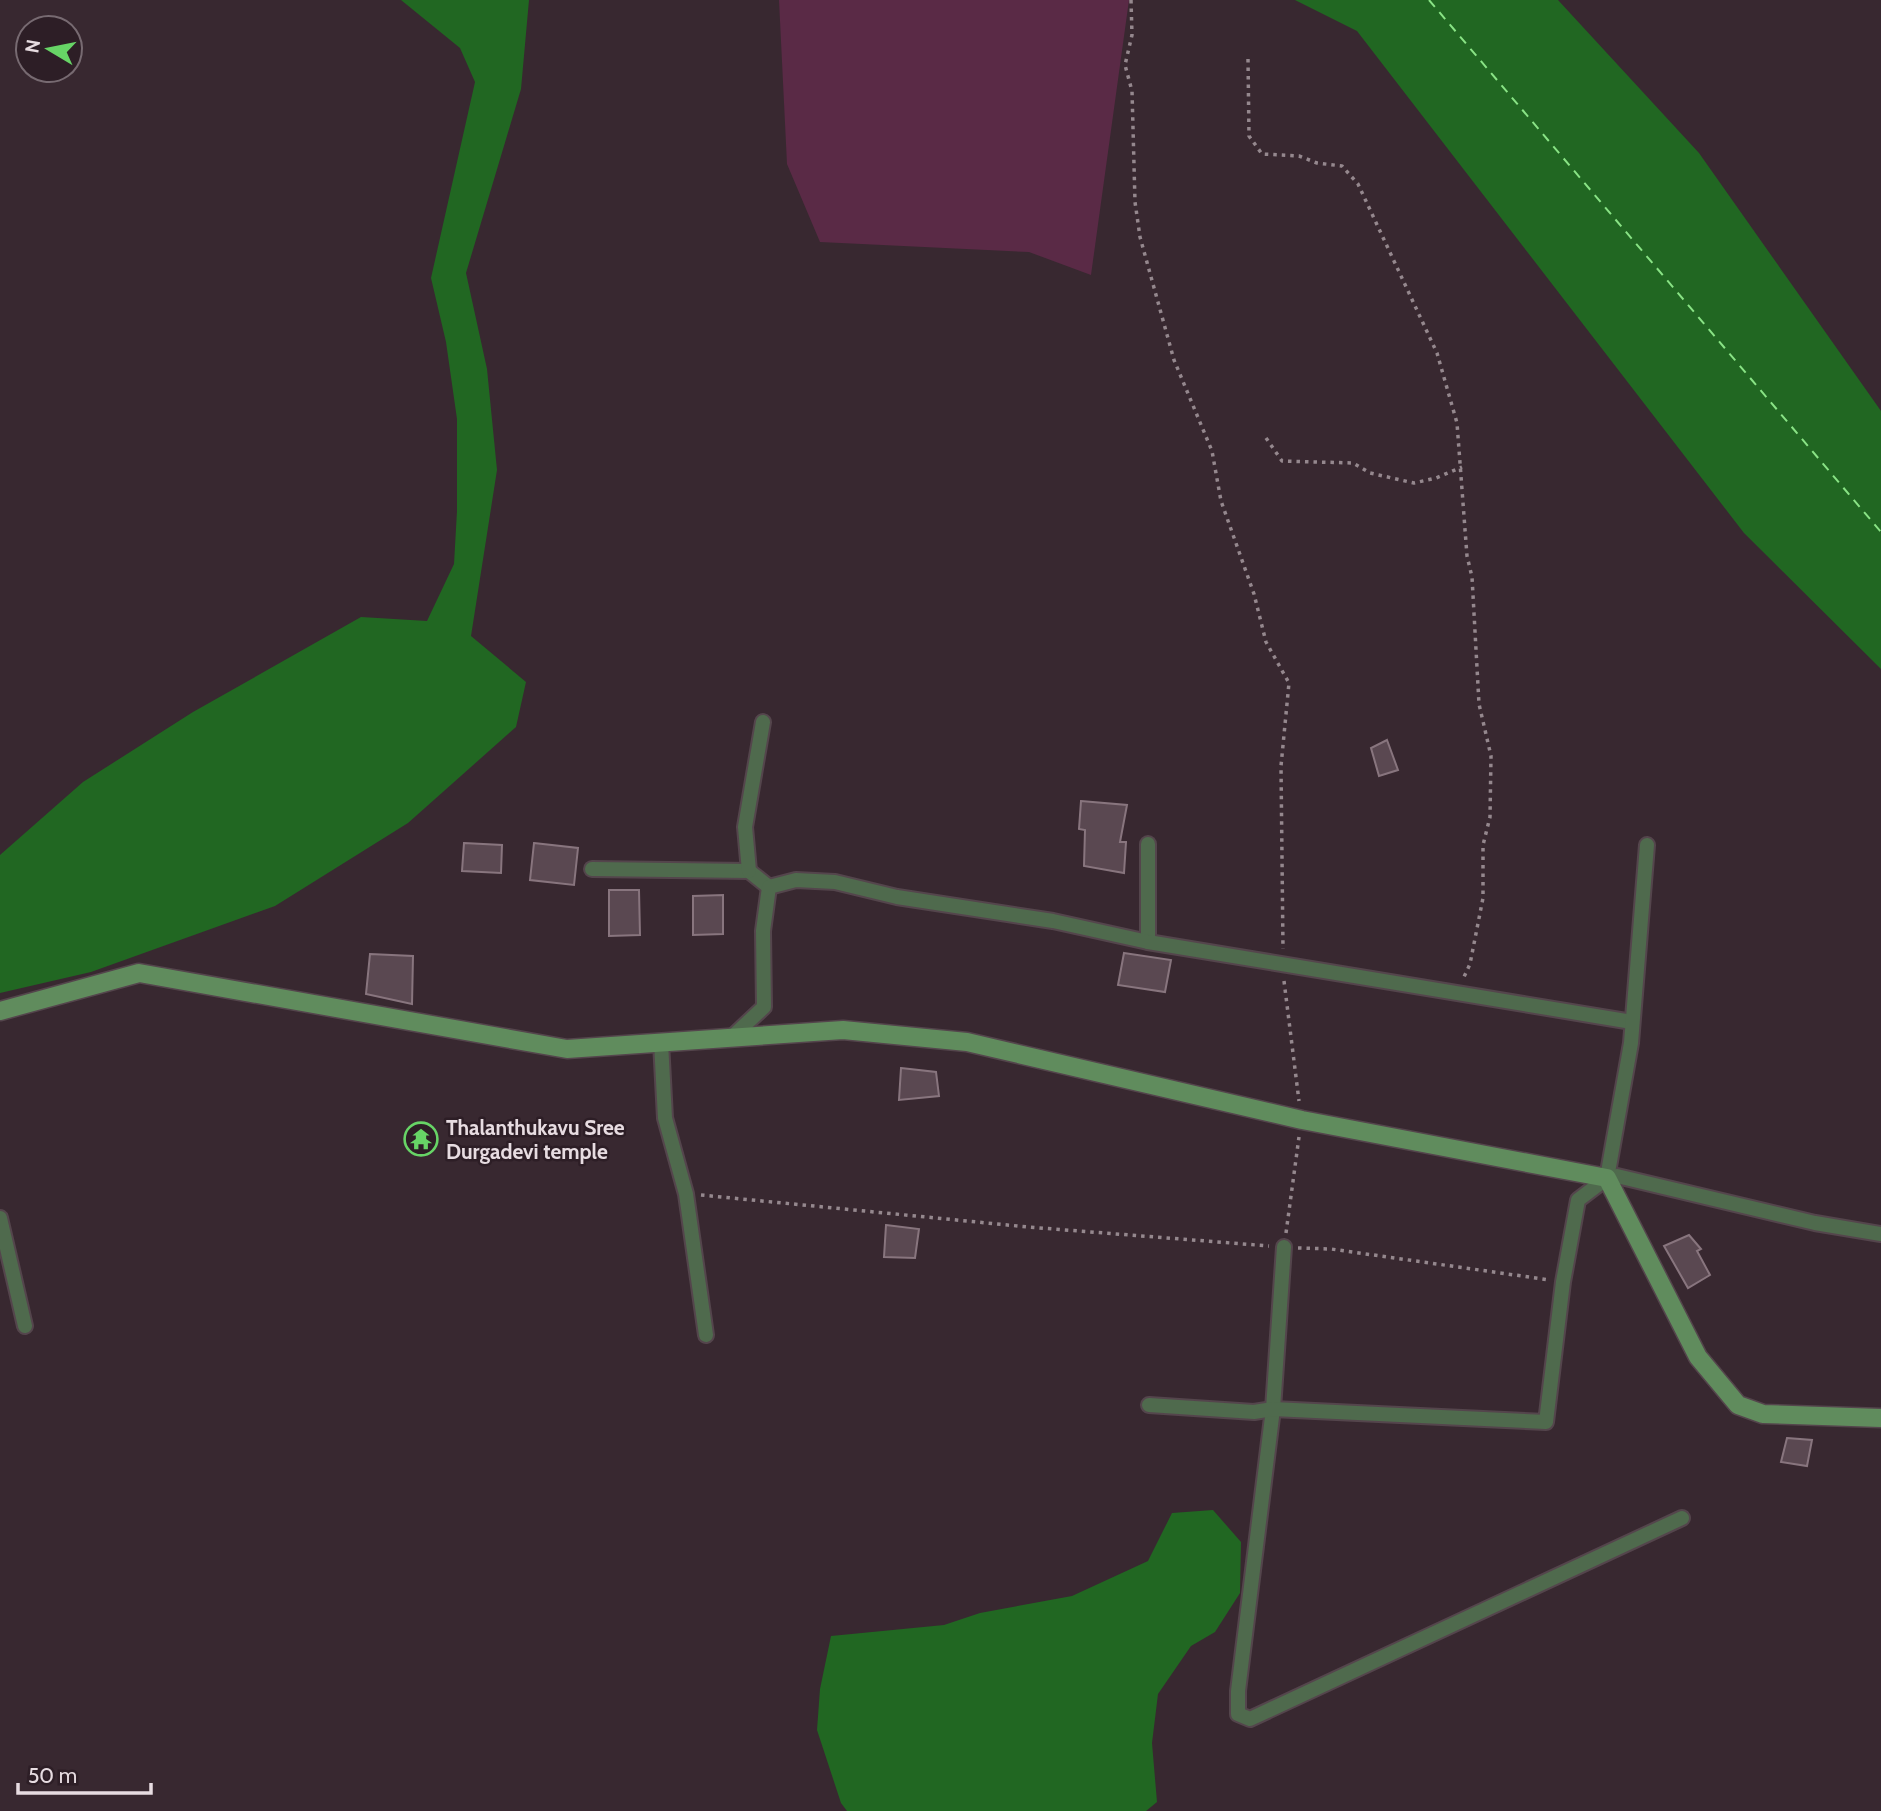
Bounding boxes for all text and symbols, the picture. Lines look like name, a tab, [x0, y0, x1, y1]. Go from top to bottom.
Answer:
north arrow	[14, 14, 84, 84]
text: N	[20, 38, 45, 55]
place label: Thalanthukavu Sree Durgadevi temple	[446, 1115, 625, 1164]
temple icon: Thalanthukavu Sree Durgadevi temple	[402, 1120, 440, 1158]
scale bar	[18, 1752, 150, 1796]
text: 50 m	[28, 1763, 77, 1788]

